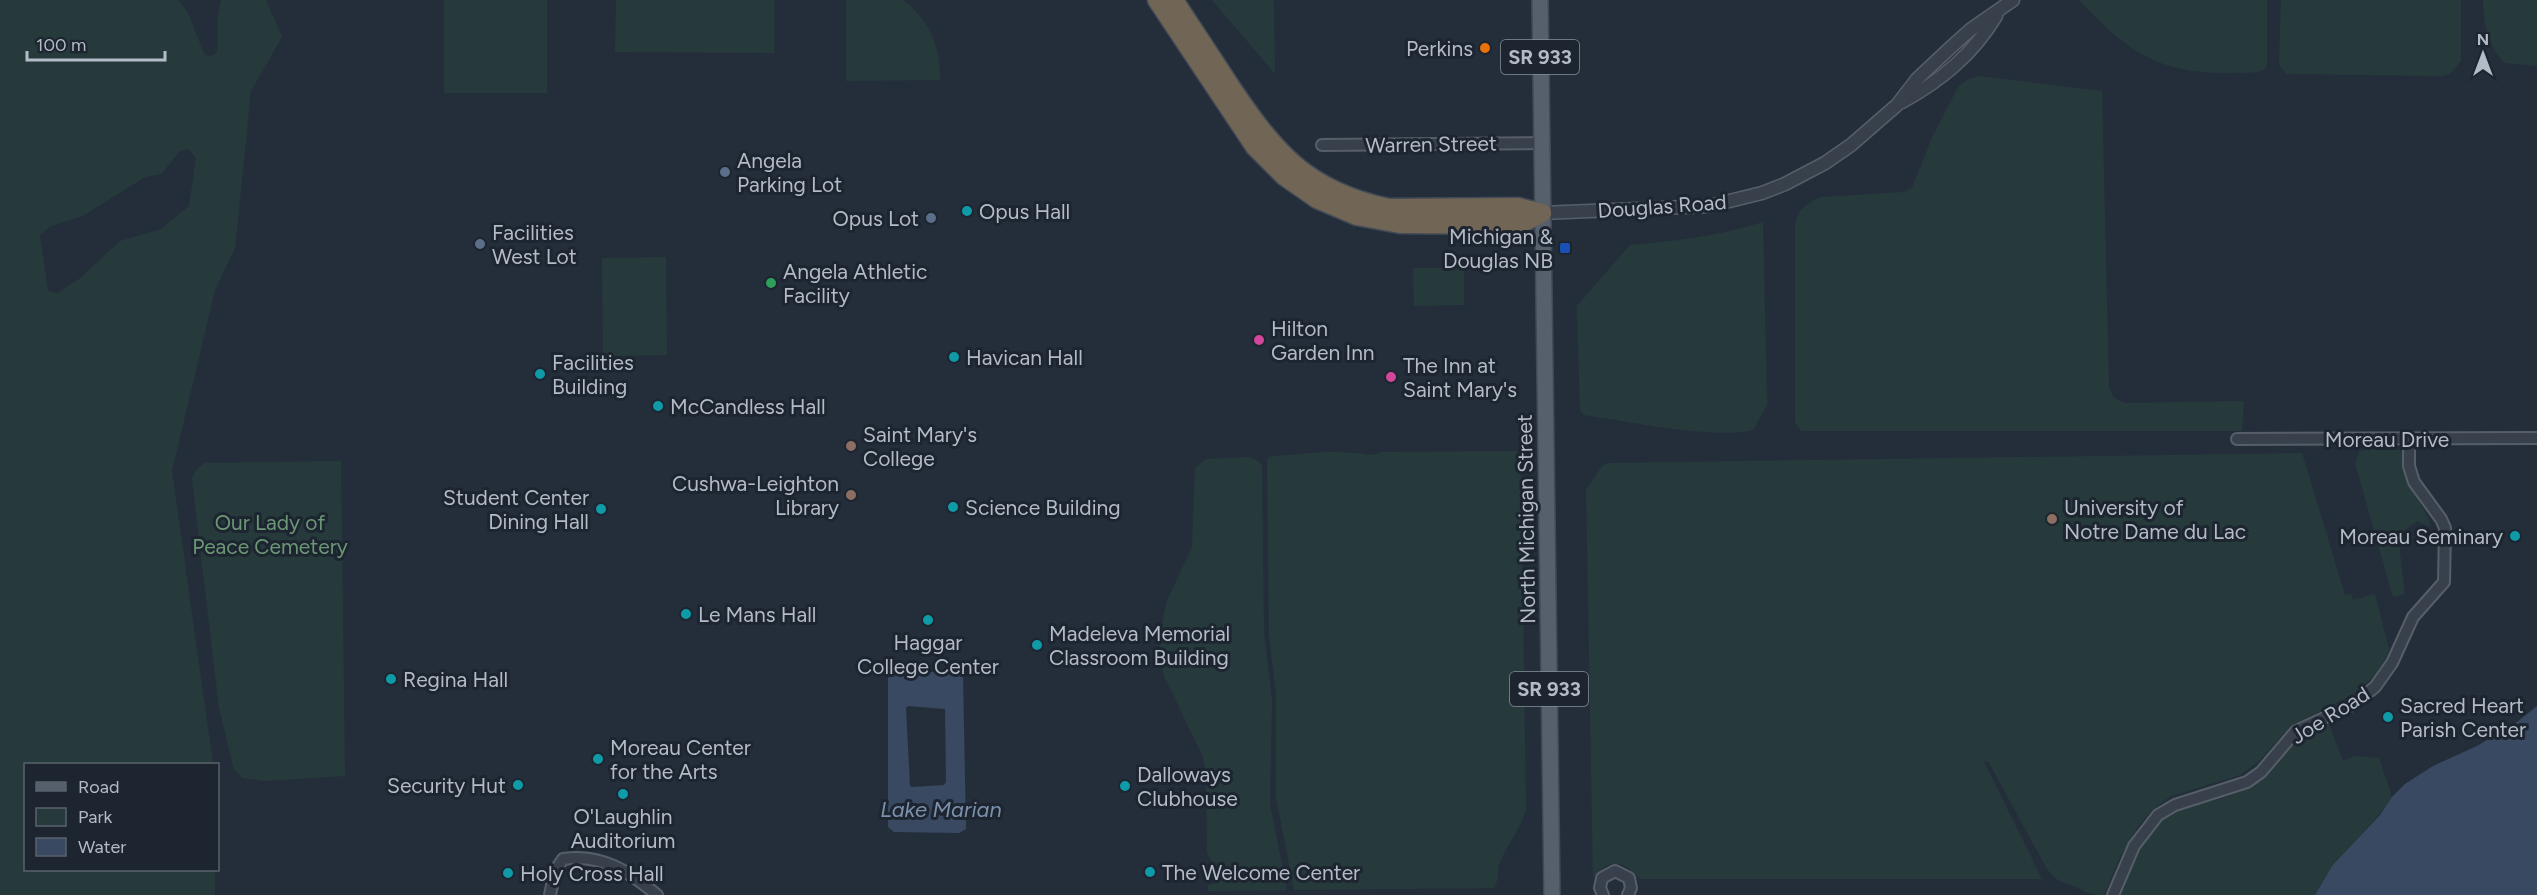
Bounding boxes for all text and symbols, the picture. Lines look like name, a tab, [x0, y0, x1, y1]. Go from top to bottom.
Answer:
scale bar	[27, 24, 165, 62]
north arrow	[2453, 24, 2513, 84]
text: N	[2477, 30, 2489, 49]
text: 100 m	[36, 34, 86, 56]
place label: Perkins	[1406, 36, 1473, 61]
road number: SR 933	[1501, 40, 1579, 74]
marker: Perkins	[1478, 41, 1492, 55]
street label: Warren Street	[1365, 130, 1497, 158]
place label: Angela Parking Lot	[737, 148, 842, 197]
marker: Angela Parking Lot	[718, 165, 732, 179]
street label: Douglas Road	[1597, 189, 1727, 223]
place label: Opus Hall	[979, 199, 1070, 224]
marker: Opus Hall	[960, 204, 974, 218]
place label: Opus Lot	[833, 206, 919, 231]
marker: Opus Lot	[924, 211, 938, 225]
place label: Facilities West Lot	[492, 220, 577, 269]
place label: Michigan & Douglas NB	[1443, 224, 1553, 273]
marker: Facilities West Lot	[473, 237, 487, 251]
marker: Michigan & Douglas NB	[1558, 241, 1572, 255]
place label: Angela Athletic Facility	[783, 259, 927, 308]
marker: Angela Athletic Facility	[764, 276, 778, 290]
place label: Hilton Garden Inn	[1271, 316, 1375, 365]
marker: Hilton Garden Inn	[1252, 333, 1266, 347]
place label: Havican Hall	[966, 345, 1083, 370]
place label: Facilities Building	[552, 350, 634, 399]
marker: Havican Hall	[947, 350, 961, 364]
place label: The Inn at Saint Mary's	[1403, 353, 1517, 402]
marker: Facilities Building	[533, 367, 547, 381]
marker: The Inn at Saint Mary's	[1384, 370, 1398, 384]
place label: McCandless Hall	[670, 394, 826, 419]
marker: McCandless Hall	[651, 399, 665, 413]
street label: North Michigan Street	[1512, 414, 1540, 624]
place label: Saint Mary's College	[863, 422, 977, 471]
street label: Moreau Drive	[2325, 427, 2449, 452]
marker: Saint Mary's College	[844, 439, 858, 453]
place label: Cushwa-Leighton Library	[672, 471, 839, 520]
place label: Student Center Dining Hall	[443, 485, 589, 534]
marker: Cushwa-Leighton Library	[844, 488, 858, 502]
place label: Science Building	[965, 495, 1121, 520]
place label: University of Notre Dame du Lac	[2064, 495, 2246, 544]
marker: Science Building	[946, 500, 960, 514]
marker: Student Center Dining Hall	[594, 502, 608, 516]
park label: Our Lady of Peace Cemetery	[192, 510, 348, 559]
marker: University of Notre Dame du Lac	[2045, 512, 2059, 526]
place label: Moreau Seminary	[2339, 524, 2503, 549]
marker: Moreau Seminary	[2508, 529, 2522, 543]
place label: Le Mans Hall	[698, 602, 816, 627]
marker: Le Mans Hall	[679, 607, 693, 621]
marker: Haggar College Center	[921, 613, 935, 627]
place label: Madeleva Memorial Classroom Building	[1049, 621, 1230, 670]
place label: Haggar College Center	[857, 630, 999, 679]
marker: Madeleva Memorial Classroom Building	[1030, 638, 1044, 652]
place label: Regina Hall	[403, 667, 508, 692]
marker: Regina Hall	[384, 672, 398, 686]
road number: SR 933	[1510, 672, 1588, 706]
street label: Joe Road	[2286, 681, 2374, 749]
place label: Sacred Heart Parish Center	[2400, 693, 2526, 742]
marker: Sacred Heart Parish Center	[2381, 710, 2395, 724]
place label: Moreau Center for the Arts	[610, 735, 751, 784]
marker: Moreau Center for the Arts	[591, 752, 605, 766]
place label: Dalloways Clubhouse	[1137, 762, 1238, 811]
legend	[24, 763, 219, 871]
place label: Security Hut	[387, 773, 506, 798]
text: Road	[78, 776, 119, 798]
marker: Security Hut	[511, 778, 525, 792]
marker: Dalloways Clubhouse	[1118, 779, 1132, 793]
marker: O'Laughlin Auditorium	[616, 787, 630, 801]
water label: Lake Marian	[880, 796, 1002, 823]
place label: O'Laughlin Auditorium	[571, 804, 675, 853]
text: Park	[78, 806, 113, 828]
text: Water	[78, 836, 126, 858]
place label: The Welcome Center	[1162, 860, 1360, 885]
place label: Holy Cross Hall	[520, 861, 664, 886]
marker: The Welcome Center	[1143, 865, 1157, 879]
marker: Holy Cross Hall	[501, 866, 515, 880]

